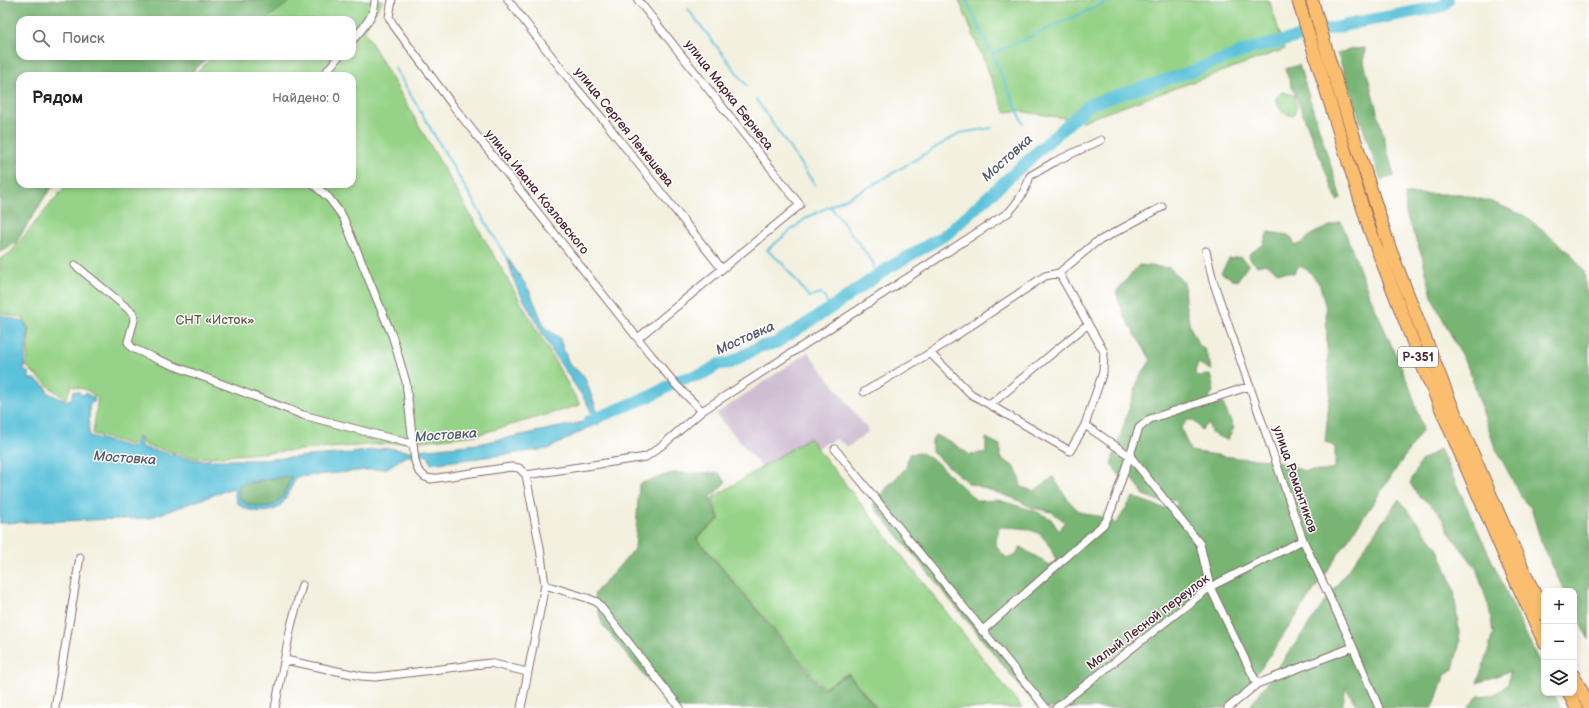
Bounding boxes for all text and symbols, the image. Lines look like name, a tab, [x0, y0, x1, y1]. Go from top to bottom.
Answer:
search box	[16, 16, 356, 60]
icon: search	[30, 27, 52, 49]
text: Поиск	[62, 29, 105, 48]
street label: улица Марка Бернеса	[681, 37, 777, 154]
street label: улица Сергея Лемешева	[571, 64, 677, 190]
text: Рядом	[32, 88, 83, 108]
text: Найдено: 0	[272, 90, 340, 106]
street label: улица Ивана Козловского	[482, 126, 592, 258]
water label: Мостовка	[978, 131, 1036, 185]
park label: СНТ «Исток»	[175, 312, 255, 328]
water label: Мостовка	[713, 317, 777, 359]
road number: Р-351	[1398, 347, 1438, 367]
water label: Мостовка	[414, 424, 478, 446]
street label: улица Романтиков	[1269, 424, 1321, 535]
water label: Мостовка	[93, 447, 157, 469]
street label: Малый Лесной переулок	[1083, 571, 1213, 673]
map controls	[1541, 588, 1577, 696]
button: +	[1541, 588, 1577, 624]
button: −	[1541, 624, 1577, 660]
button: layers	[1541, 660, 1577, 696]

